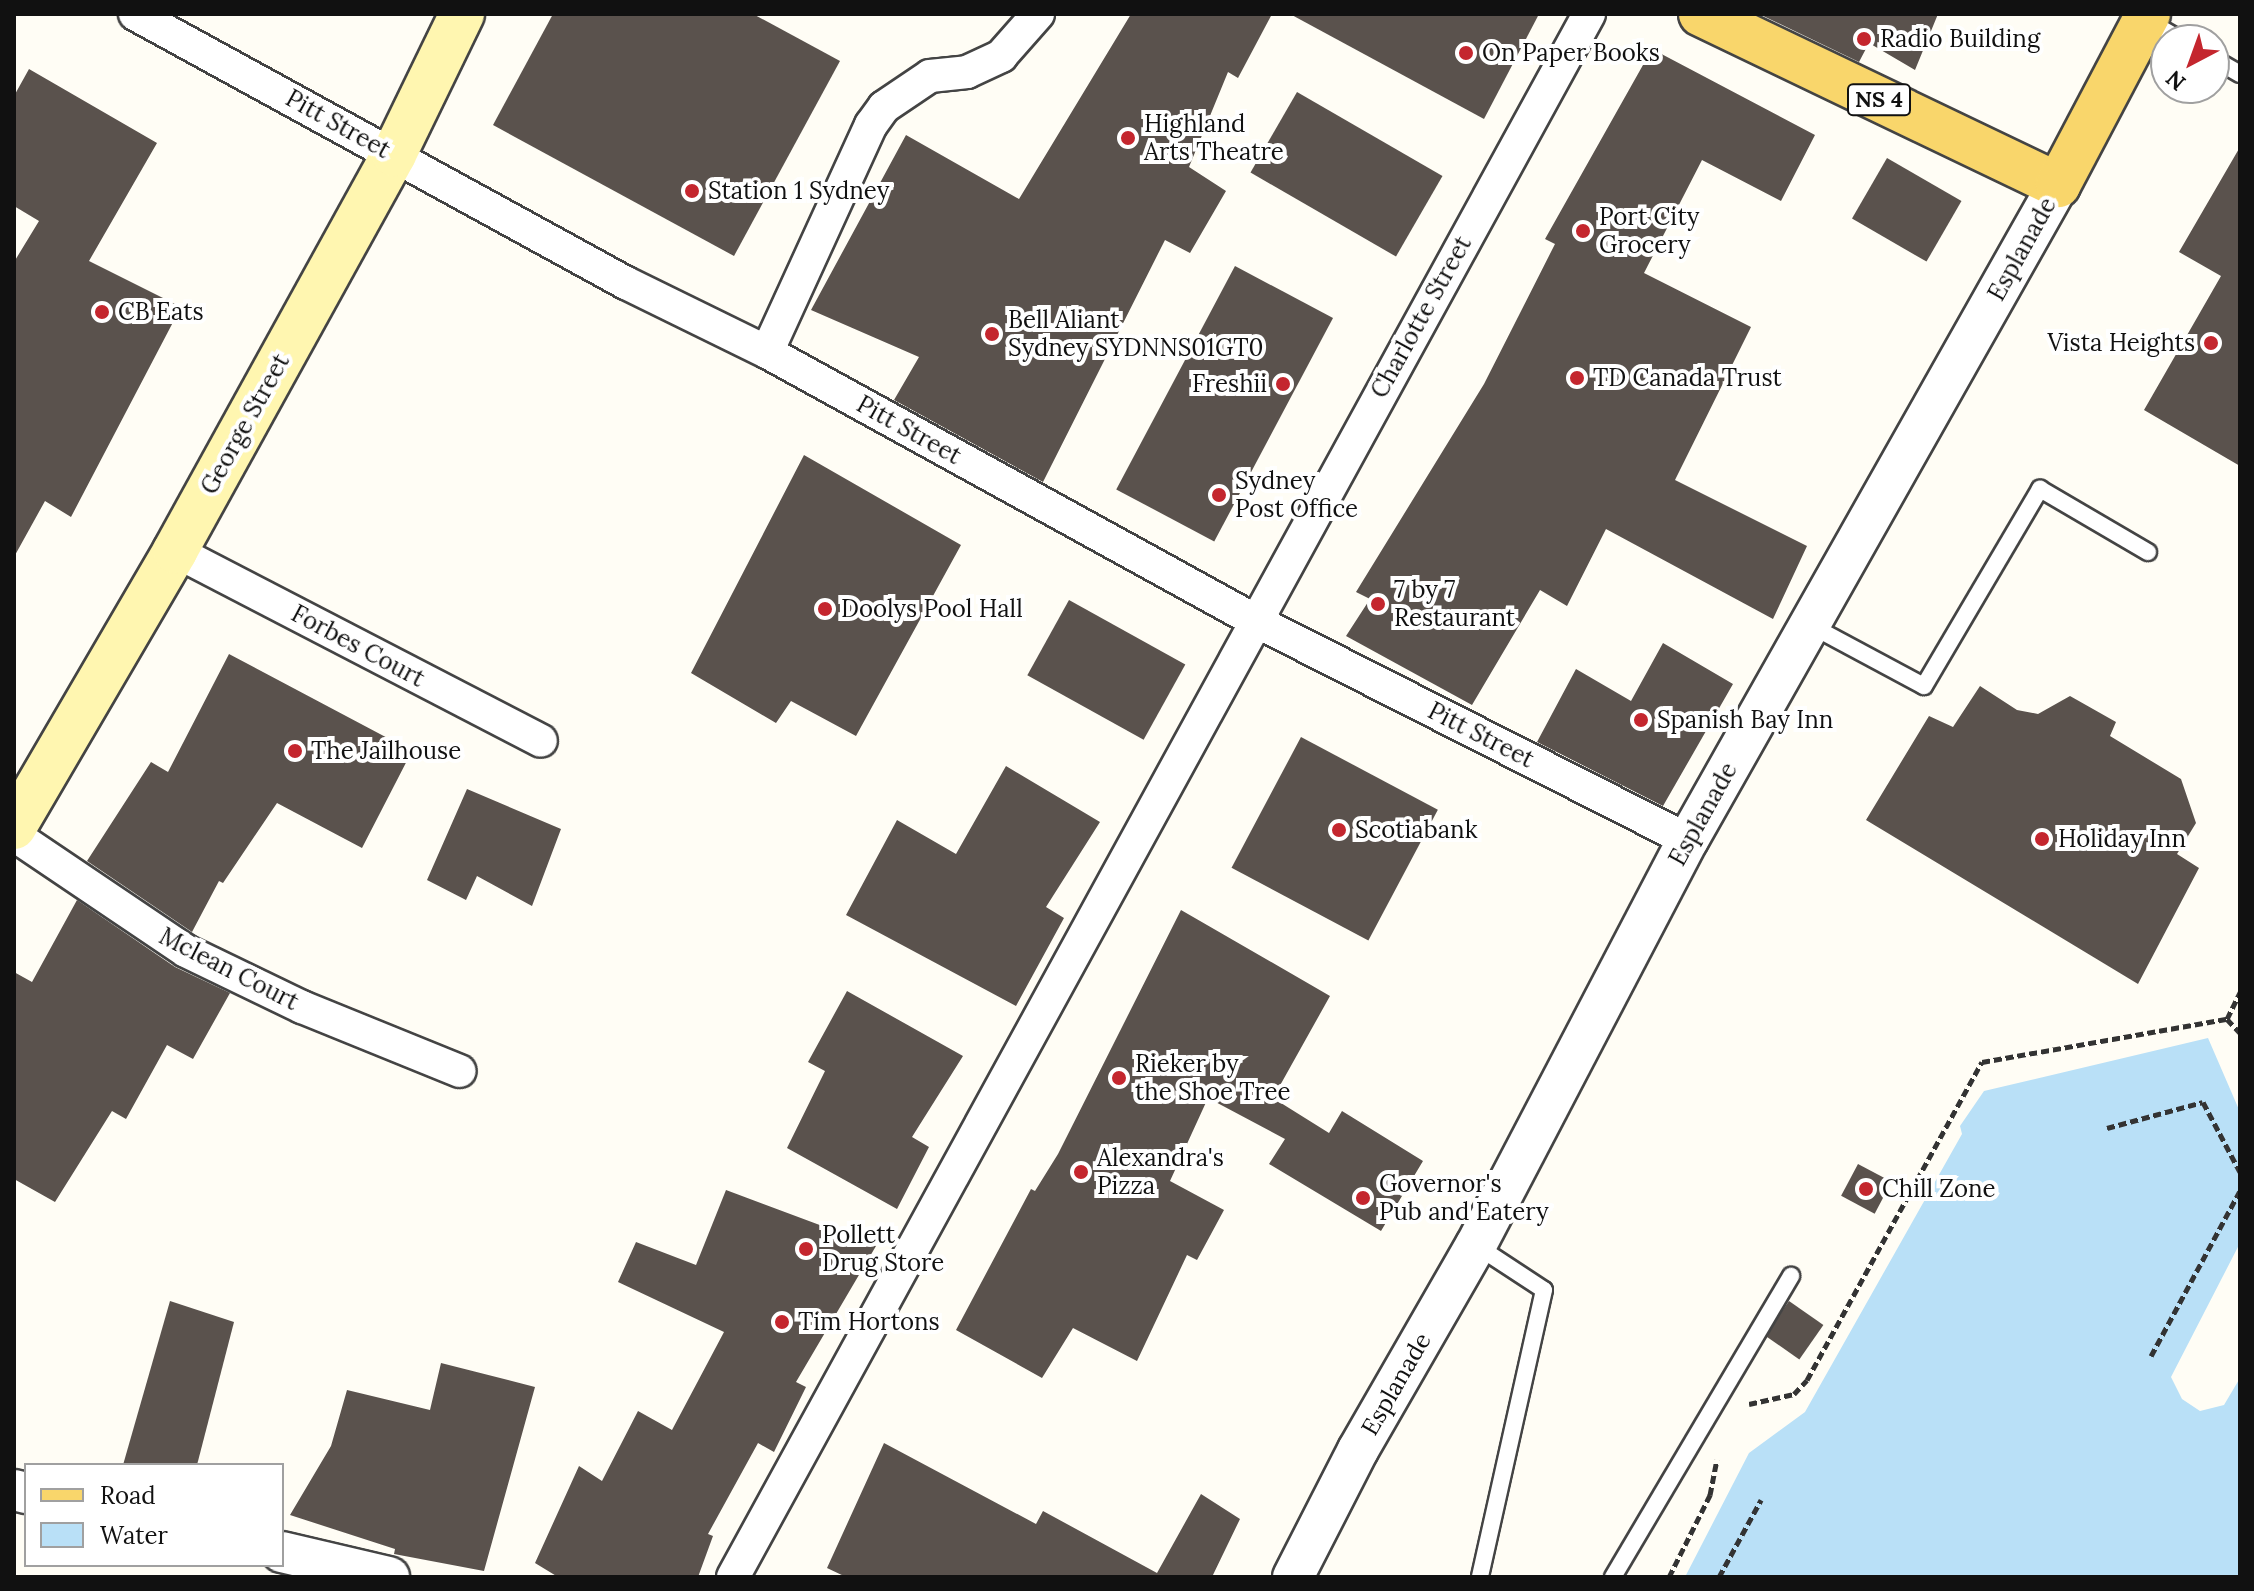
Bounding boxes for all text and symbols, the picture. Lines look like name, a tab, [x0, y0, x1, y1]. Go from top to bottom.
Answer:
north arrow	[2150, 24, 2230, 104]
place label: Radio Building	[1880, 25, 2040, 53]
marker: Radio Building	[1855, 30, 1873, 48]
place label: On Paper Books	[1482, 39, 1660, 67]
marker: On Paper Books	[1457, 44, 1475, 62]
text: N	[2160, 64, 2191, 97]
road number: NS 4	[1847, 82, 1911, 118]
street label: Pitt Street	[281, 84, 395, 164]
place label: Highland Arts Theatre	[1144, 110, 1284, 166]
marker: Highland Arts Theatre	[1119, 129, 1137, 147]
place label: Station 1 Sydney	[708, 177, 889, 205]
marker: Station 1 Sydney	[683, 182, 701, 200]
street label: Esplanade	[1982, 192, 2062, 306]
place label: Port City Grocery	[1599, 203, 1699, 259]
marker: Port City Grocery	[1574, 222, 1592, 240]
street label: Charlotte Street	[1365, 231, 1477, 403]
place label: CB Eats	[118, 298, 204, 326]
marker: CB Eats	[93, 303, 111, 321]
place label: Bell Aliant Sydney SYDNNS01GT0	[1008, 306, 1263, 362]
marker: Bell Aliant Sydney SYDNNS01GT0	[983, 325, 1001, 343]
place label: Vista Heights	[2047, 329, 2195, 357]
marker: Vista Heights	[2202, 334, 2220, 352]
street label: George Street	[195, 349, 295, 499]
place label: TD Canada Trust	[1593, 364, 1782, 392]
marker: TD Canada Trust	[1568, 369, 1586, 387]
place label: Freshii	[1192, 370, 1267, 398]
marker: Freshii	[1274, 375, 1292, 393]
street label: Pitt Street	[852, 390, 966, 470]
place label: Sydney Post Office	[1235, 467, 1358, 523]
marker: Sydney Post Office	[1210, 486, 1228, 504]
place label: 7 by 7 Restaurant	[1394, 576, 1515, 632]
place label: Doolys Pool Hall	[841, 595, 1023, 623]
marker: 7 by 7 Restaurant	[1369, 595, 1387, 613]
street label: Forbes Court	[287, 599, 429, 693]
marker: Doolys Pool Hall	[816, 600, 834, 618]
street label: Pitt Street	[1423, 696, 1539, 774]
place label: Spanish Bay Inn	[1657, 706, 1833, 734]
marker: Spanish Bay Inn	[1632, 711, 1650, 729]
place label: The Jailhouse	[311, 737, 461, 765]
marker: The Jailhouse	[286, 742, 304, 760]
street label: Esplanade	[1663, 757, 1743, 871]
place label: Scotiabank	[1355, 816, 1478, 844]
marker: Scotiabank	[1330, 821, 1348, 839]
place label: Holiday Inn	[2058, 825, 2186, 853]
marker: Holiday Inn	[2033, 830, 2051, 848]
street label: Mclean Court	[155, 922, 303, 1016]
place label: Rieker by the Shoe Tree	[1135, 1050, 1290, 1106]
marker: Rieker by the Shoe Tree	[1110, 1069, 1128, 1087]
place label: Alexandra's Pizza	[1097, 1144, 1224, 1200]
marker: Alexandra's Pizza	[1072, 1163, 1090, 1181]
place label: Governor's Pub and Eatery	[1379, 1170, 1549, 1226]
place label: Chill Zone	[1882, 1175, 1996, 1203]
marker: Chill Zone	[1857, 1180, 1875, 1198]
marker: Governor's Pub and Eatery	[1354, 1189, 1372, 1207]
place label: Pollett Drug Store	[822, 1221, 944, 1277]
marker: Pollett Drug Store	[797, 1240, 815, 1258]
place label: Tim Hortons	[798, 1308, 940, 1336]
marker: Tim Hortons	[773, 1313, 791, 1331]
street label: Esplanade	[1355, 1328, 1437, 1440]
legend	[24, 1463, 284, 1567]
text: Road	[100, 1480, 156, 1511]
text: Water	[100, 1520, 168, 1551]

